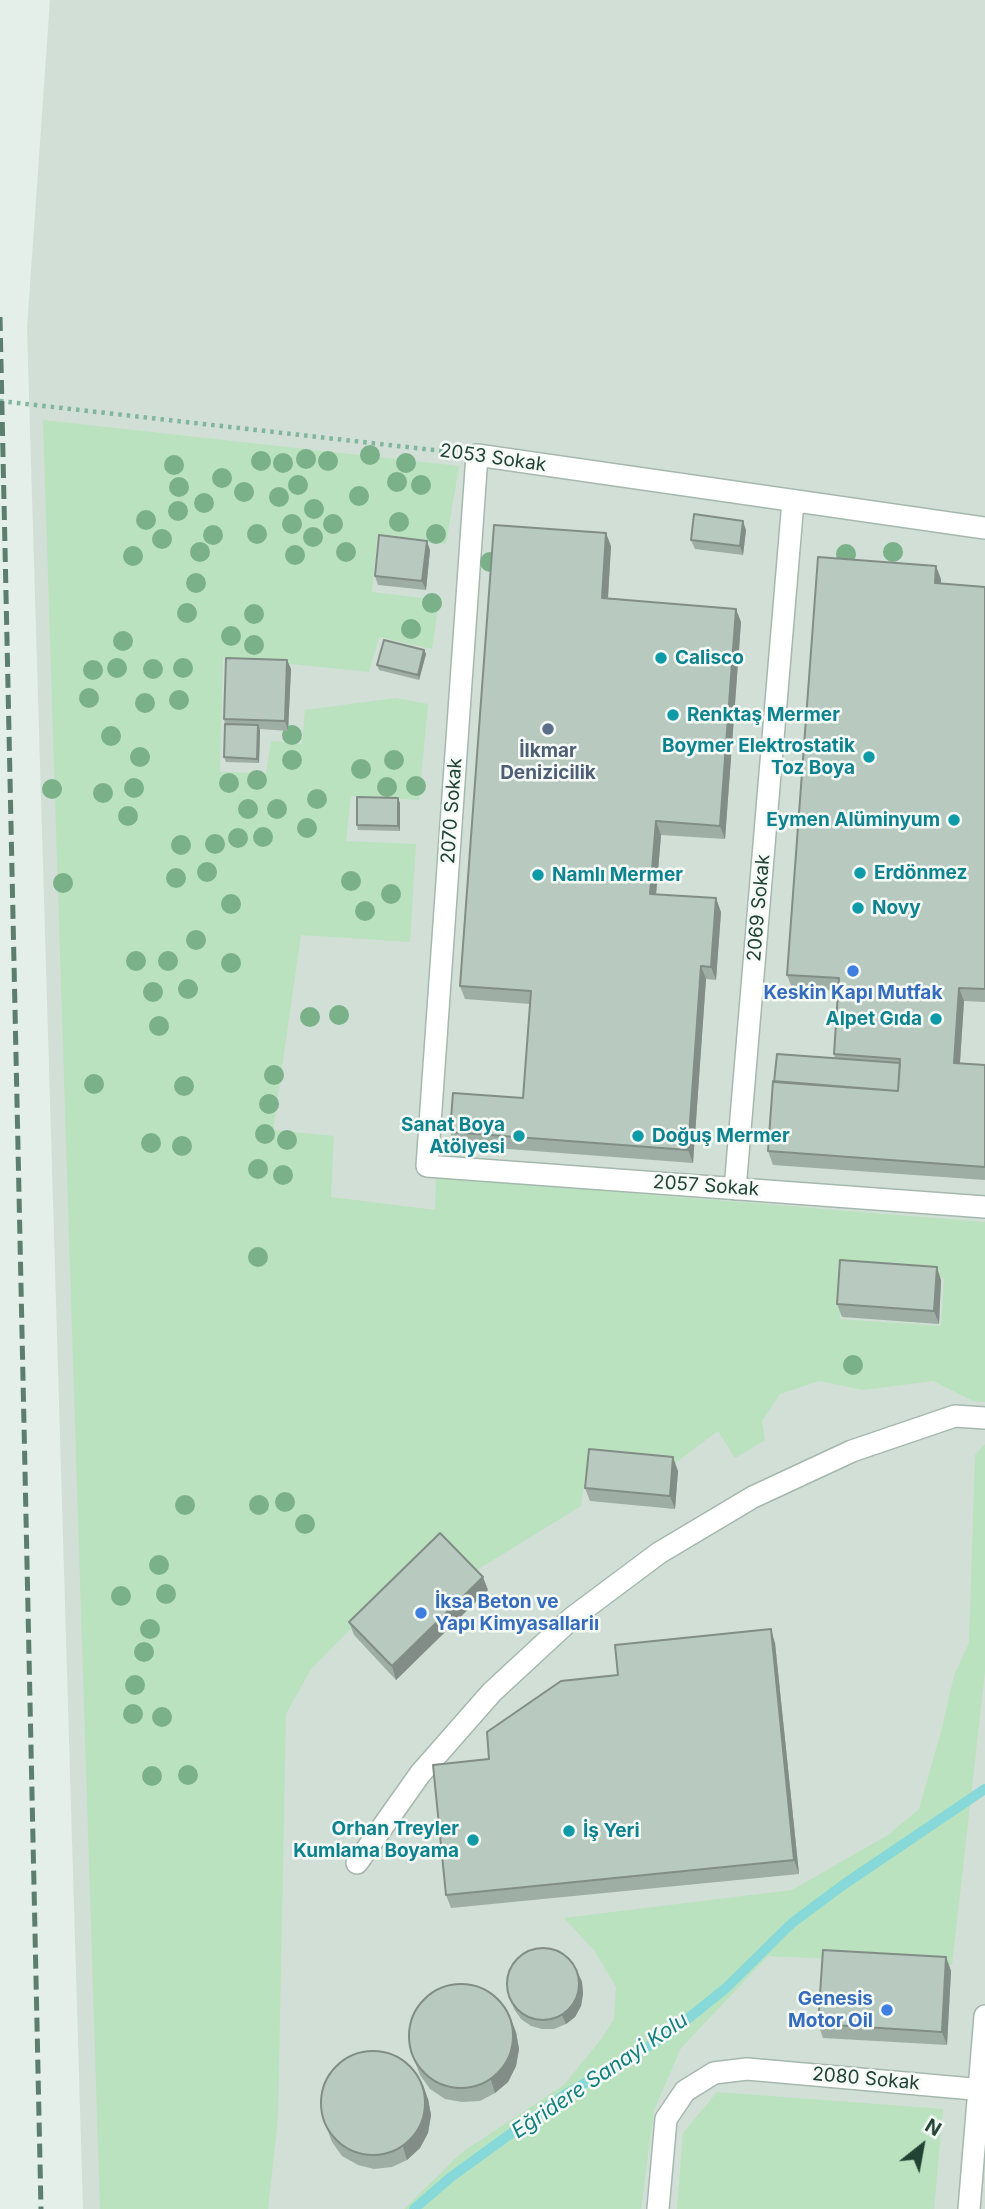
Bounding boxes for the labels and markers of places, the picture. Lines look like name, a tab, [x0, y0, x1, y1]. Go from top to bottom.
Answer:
place label: Calisco	[675, 647, 744, 669]
marker: Calisco	[653, 650, 669, 666]
place label: Renktaş Mermer	[687, 704, 840, 726]
marker: Renktaş Mermer	[665, 707, 681, 723]
marker: İlkmar Denizicilik	[540, 721, 556, 737]
place label: Boymer Elektrostatik Toz Boya	[662, 735, 855, 779]
place label: İlkmar Denizicilik	[500, 740, 596, 784]
marker: Boymer Elektrostatik Toz Boya	[861, 749, 877, 765]
place label: Eymen Alüminyum	[766, 809, 940, 831]
marker: Eymen Alüminyum	[946, 812, 962, 828]
place label: Erdönmez	[874, 862, 967, 884]
place label: Namlı Mermer	[552, 864, 683, 886]
marker: Erdönmez	[852, 865, 868, 881]
marker: Namlı Mermer	[530, 867, 546, 883]
place label: Novy	[872, 897, 921, 919]
marker: Novy	[850, 900, 866, 916]
marker: Keskin Kapı Mutfak	[845, 963, 861, 979]
place label: Keskin Kapı Mutfak	[764, 982, 942, 1004]
place label: Alpet Gıda	[825, 1008, 922, 1030]
marker: Alpet Gıda	[928, 1011, 944, 1027]
place label: Sanat Boya Atölyesi	[401, 1114, 505, 1158]
place label: Doğuş Mermer	[652, 1125, 790, 1147]
marker: Sanat Boya Atölyesi	[511, 1128, 527, 1144]
marker: Doğuş Mermer	[630, 1128, 646, 1144]
place label: İksa Beton ve Yapı Kimyasallariı	[435, 1591, 599, 1635]
marker: İksa Beton ve Yapı Kimyasallariı	[413, 1605, 429, 1621]
place label: Orhan Treyler Kumlama Boyama	[293, 1818, 459, 1862]
place label: İş Yeri	[583, 1820, 640, 1842]
marker: İş Yeri	[561, 1823, 577, 1839]
marker: Orhan Treyler Kumlama Boyama	[465, 1832, 481, 1848]
place label: Genesis Motor Oil	[788, 1988, 873, 2032]
marker: Genesis Motor Oil	[879, 2002, 895, 2018]

